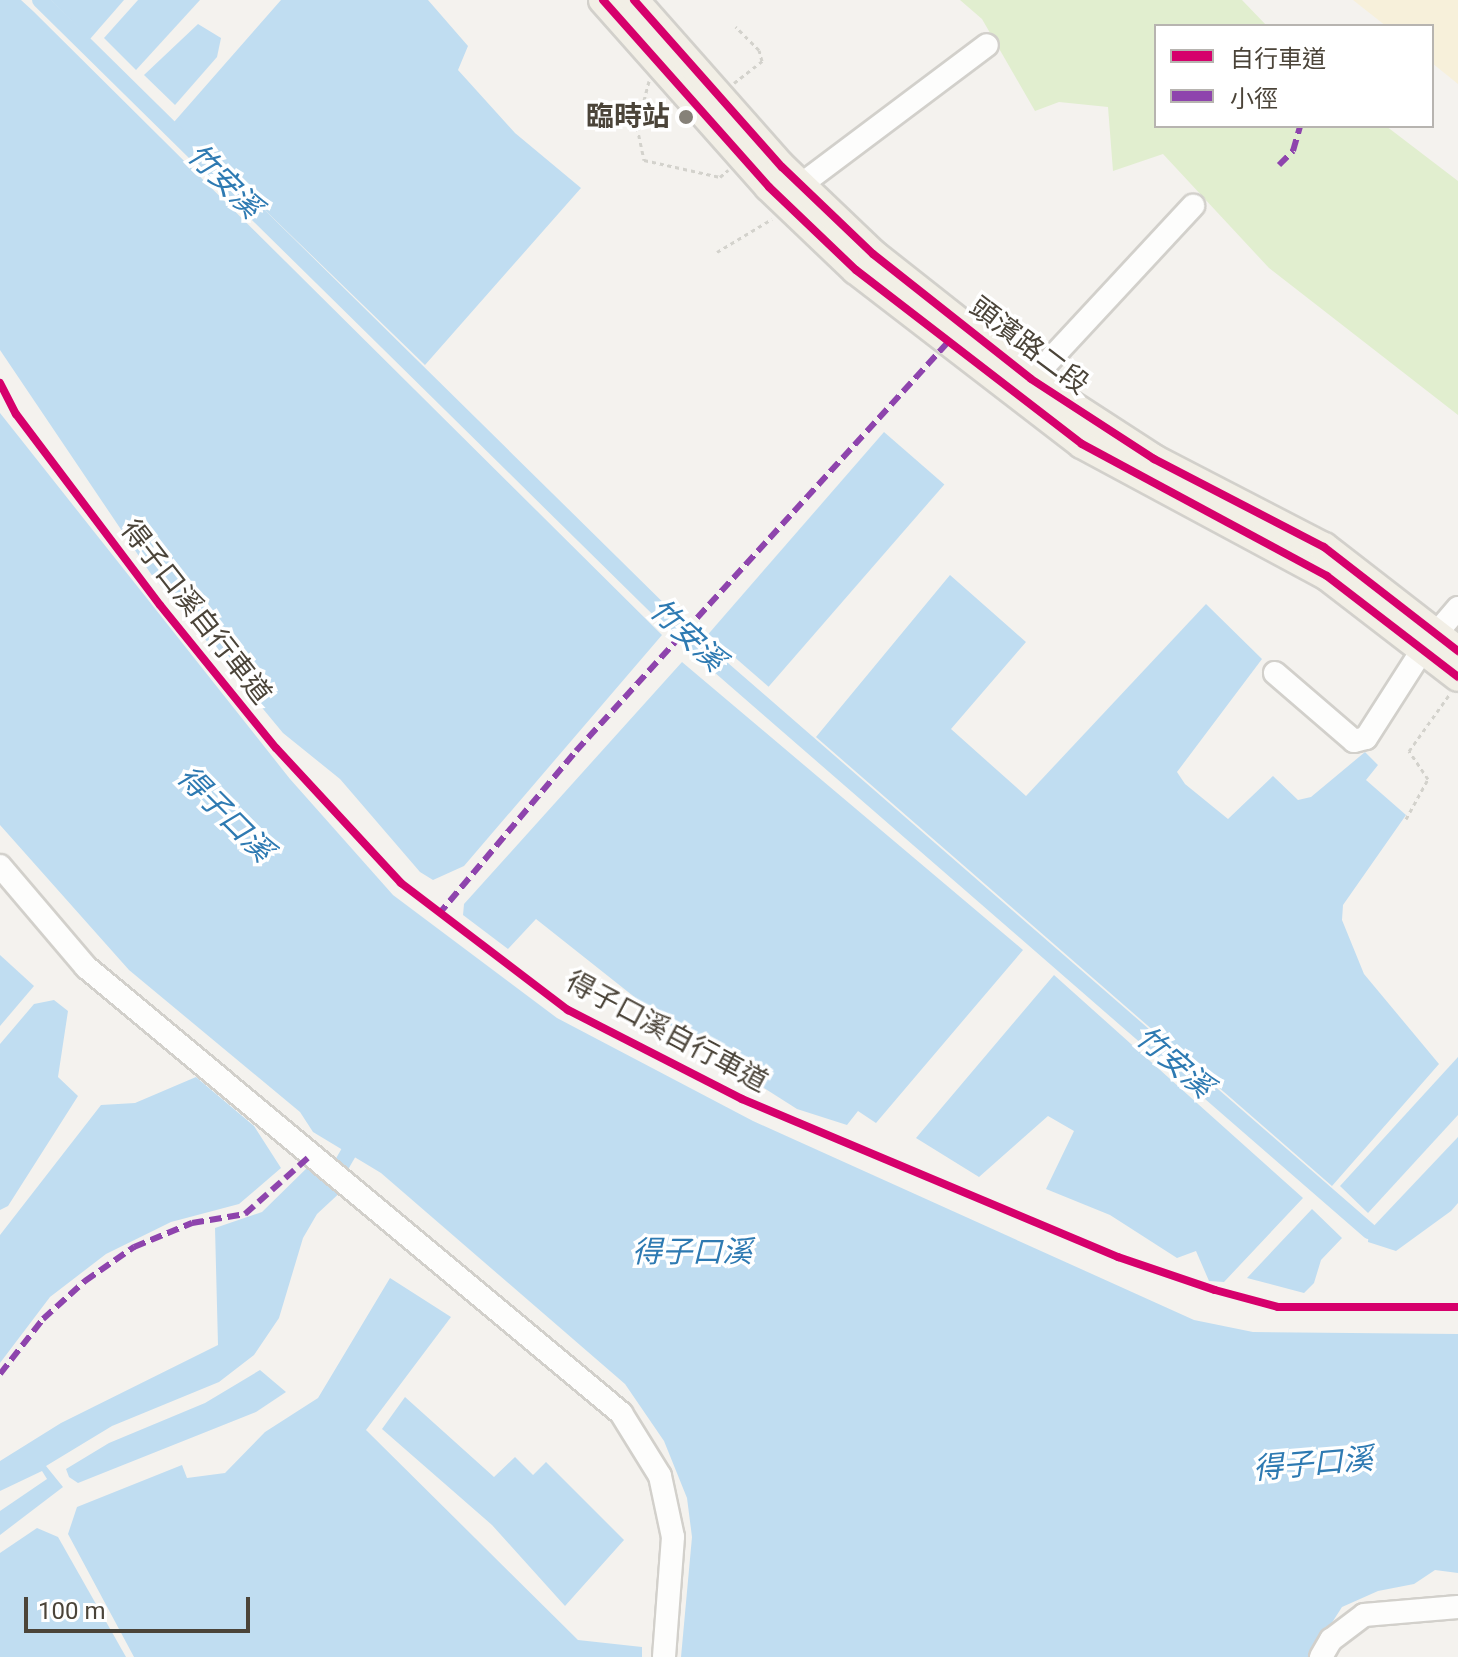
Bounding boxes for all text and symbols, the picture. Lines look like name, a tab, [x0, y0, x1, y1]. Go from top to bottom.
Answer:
legend	[1154, 24, 1434, 128]
text: 自行車道	[1230, 45, 1326, 73]
text: 小徑	[1230, 85, 1278, 113]
place label: 臨時站	[586, 100, 670, 134]
marker: 臨時站	[677, 108, 695, 126]
water label: 竹安溪	[179, 136, 269, 226]
street label: 頭濱路二段	[963, 290, 1095, 402]
street label: 得子口溪自行車道	[114, 513, 278, 711]
water label: 竹安溪	[642, 591, 732, 679]
water label: 得子口溪	[170, 759, 280, 869]
street label: 得子口溪自行車道	[560, 965, 774, 1099]
water label: 竹安溪	[1128, 1019, 1220, 1105]
water label: 得子口溪	[632, 1234, 752, 1270]
water label: 得子口溪	[1252, 1441, 1374, 1487]
scale bar	[28, 1581, 254, 1631]
text: 100 m	[38, 1597, 105, 1625]

